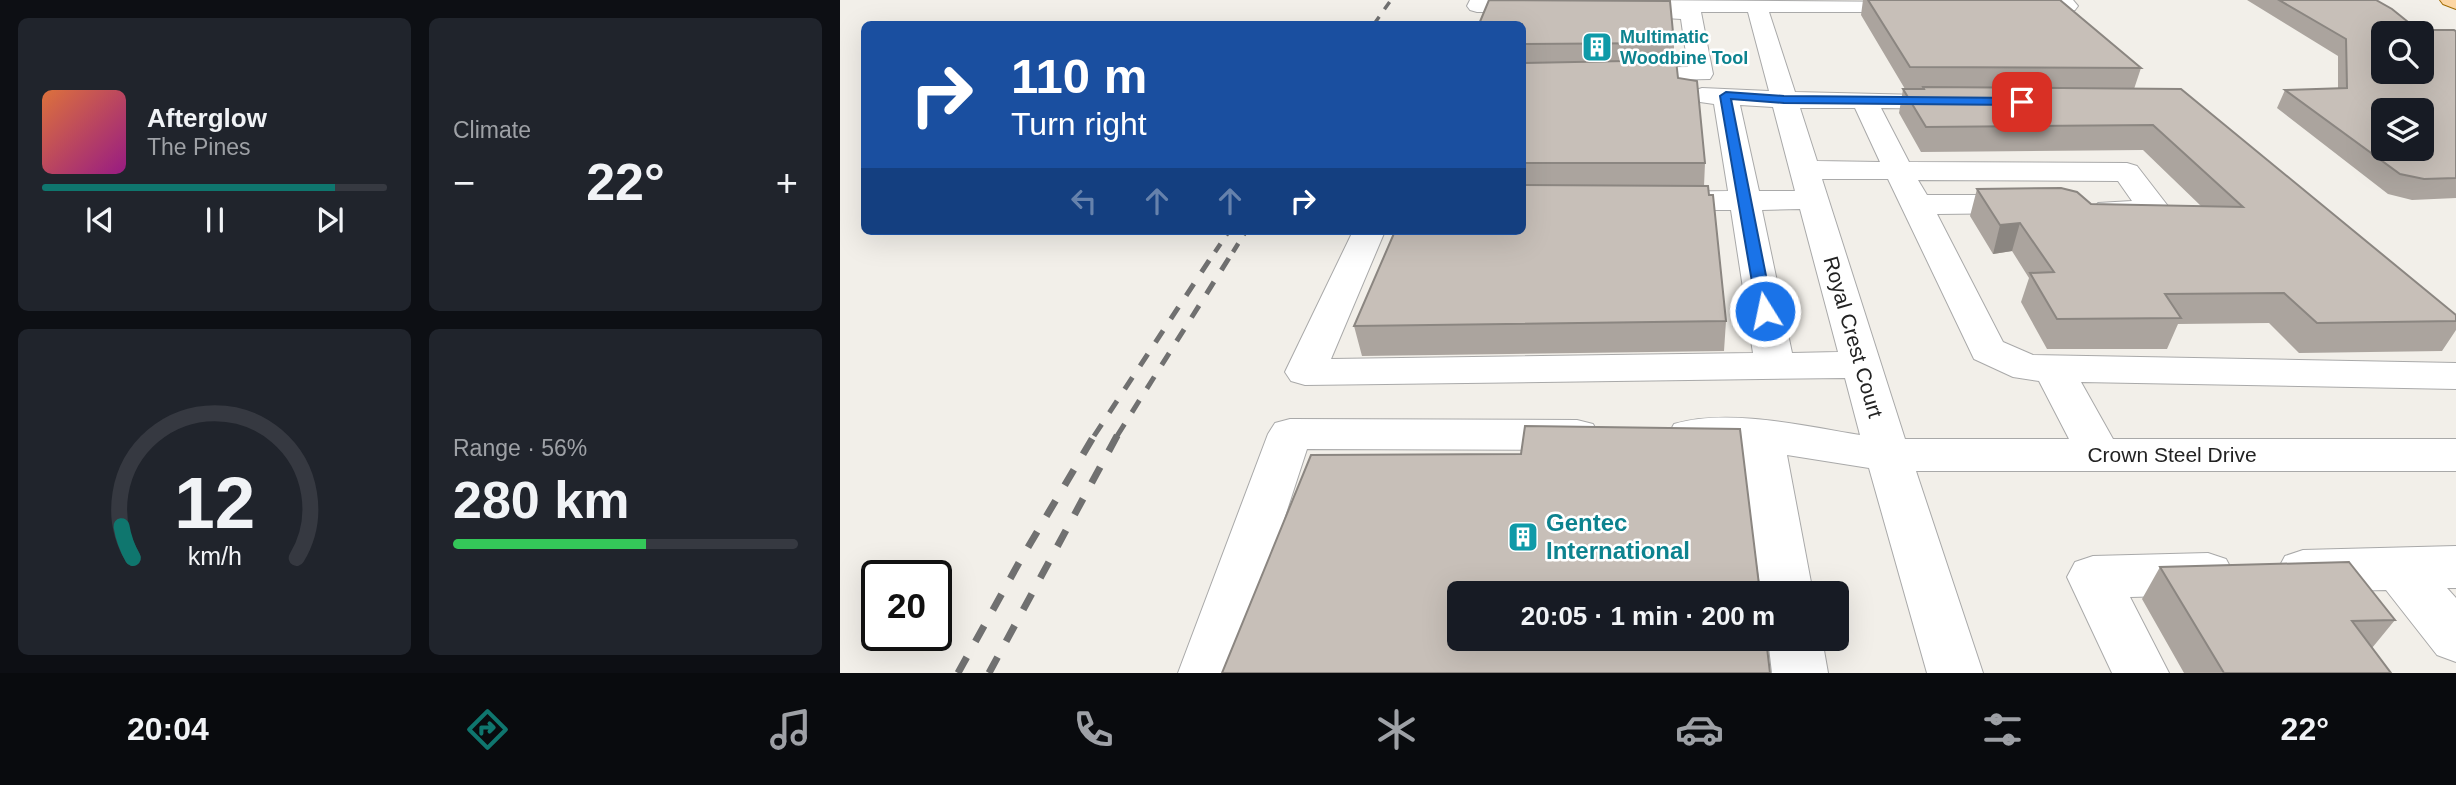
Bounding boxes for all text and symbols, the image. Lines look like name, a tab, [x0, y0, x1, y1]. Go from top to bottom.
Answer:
map controls	[2371, 21, 2434, 161]
button: search	[2371, 21, 2434, 84]
place label: Multimatic Woodbine Tool	[1620, 27, 1748, 68]
building icon: Multimatic Woodbine Tool	[1580, 30, 1614, 64]
icon: right	[896, 49, 987, 140]
text: 110 m	[1011, 49, 1147, 103]
pin	[1992, 72, 2052, 132]
icon: arrive	[2003, 83, 2041, 121]
button: layers	[2371, 98, 2434, 161]
text: Afterglow	[147, 103, 267, 133]
text: Turn right	[1011, 106, 1147, 142]
text: Climate	[453, 117, 531, 143]
text: The Pines	[147, 134, 251, 160]
text: 22°	[586, 153, 665, 211]
text: −	[453, 162, 475, 204]
text: +	[776, 162, 798, 204]
icon: left	[1065, 182, 1103, 220]
icon: ahead	[1138, 182, 1176, 220]
icon: ahead	[1211, 182, 1249, 220]
icon: right	[1284, 182, 1322, 220]
icon: previous	[81, 201, 119, 239]
icon: pause	[196, 201, 234, 239]
icon: next	[311, 201, 349, 239]
street label: Royal Crest Court	[1819, 253, 1888, 420]
position arrow	[1728, 274, 1802, 348]
text: Range · 56%	[453, 435, 587, 461]
street label: Crown Steel Drive	[2087, 443, 2257, 466]
text: 12	[174, 462, 255, 543]
text: 280 km	[453, 471, 629, 529]
place label: Gentec International	[1546, 509, 1690, 564]
building icon: Gentec International	[1506, 520, 1540, 554]
text: km/h	[187, 542, 242, 570]
speed limit sign: 20	[861, 560, 952, 651]
text: 20:05 · 1 min · 200 m	[1521, 601, 1775, 631]
icon: directions	[463, 705, 512, 754]
icon: music	[766, 705, 815, 754]
icon: phone	[1069, 705, 1118, 754]
icon: climate	[1372, 705, 1421, 754]
icon: car	[1675, 705, 1724, 754]
icon: filters	[1978, 705, 2027, 754]
text: 20:04	[127, 711, 209, 747]
text: 22°	[2281, 711, 2329, 747]

